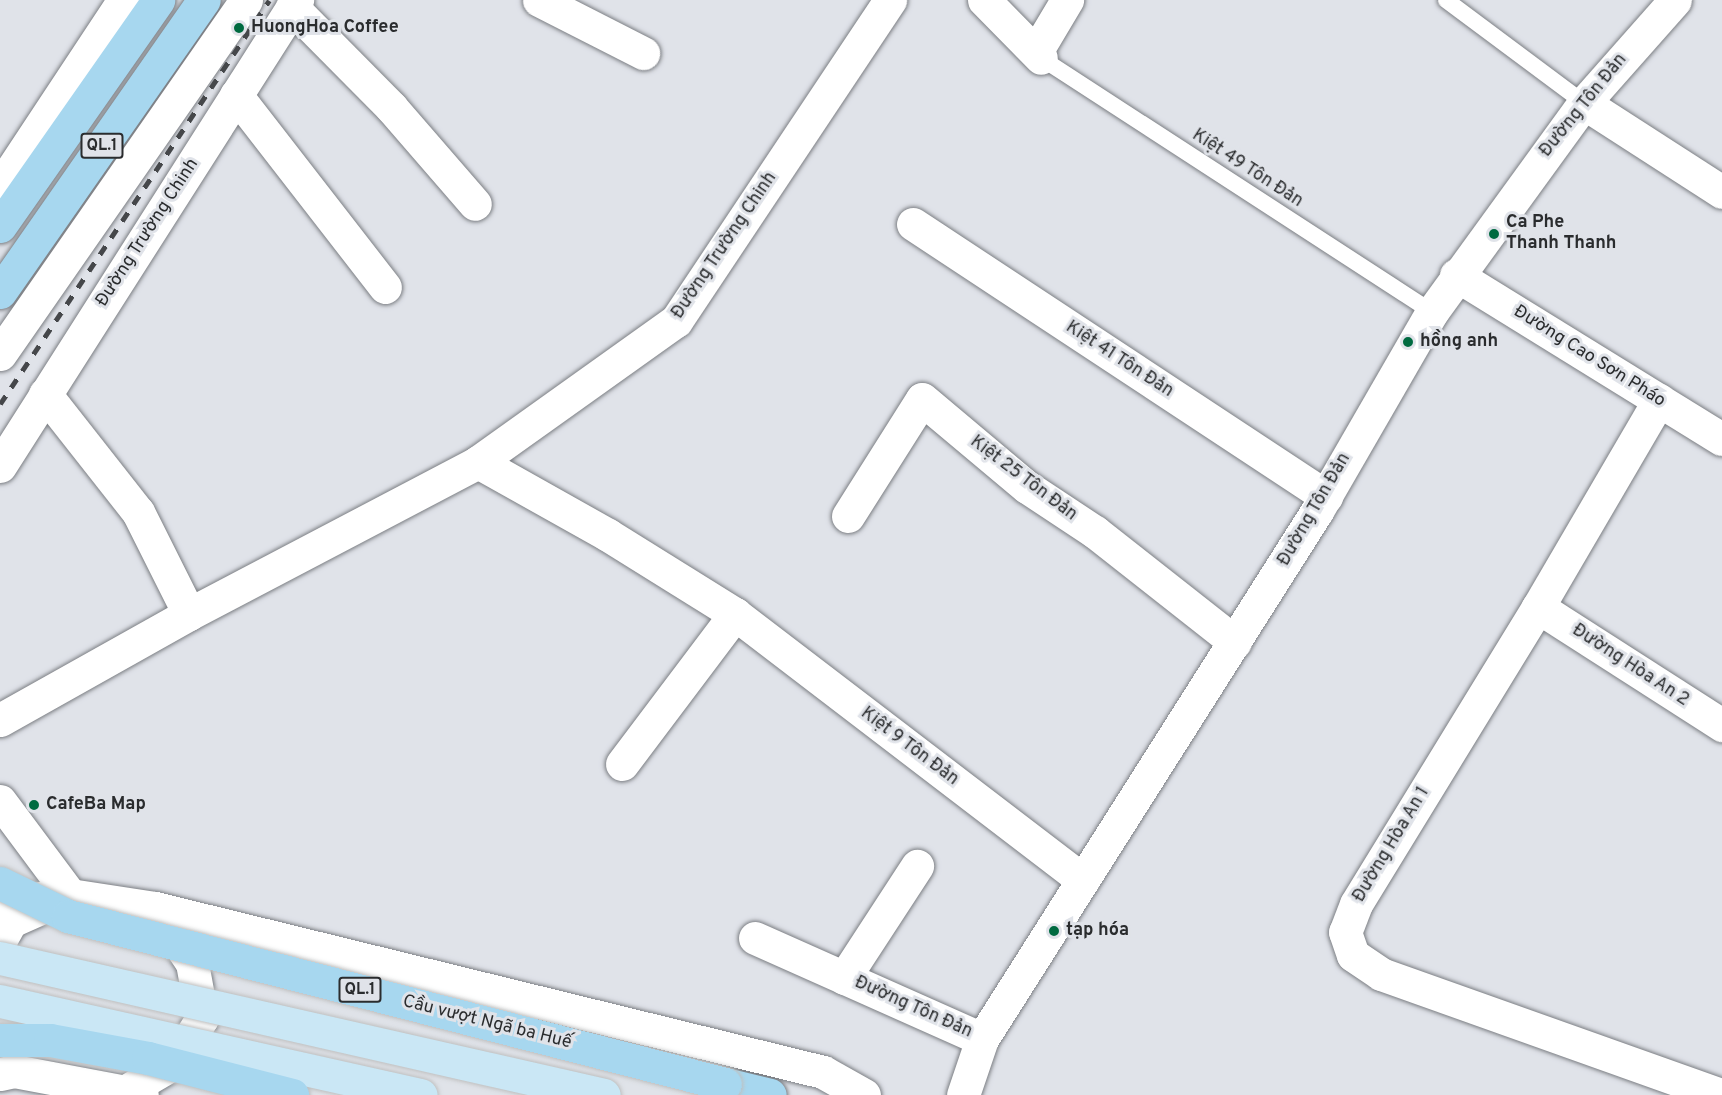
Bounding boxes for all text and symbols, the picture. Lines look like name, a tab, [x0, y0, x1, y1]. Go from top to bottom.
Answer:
place label: HuongHoa Coffee	[251, 17, 399, 39]
marker: HuongHoa Coffee	[232, 21, 246, 35]
street label: Đường Tôn Đản	[1536, 50, 1632, 162]
street label: Kiệt 49 Tôn Đản	[1187, 125, 1307, 213]
road number: QL.1	[80, 133, 124, 159]
street label: Đường Trường Chinh	[92, 155, 204, 311]
street label: Đường Trường Chinh	[668, 168, 782, 324]
place label: Ca Phe Thanh Thanh	[1506, 213, 1616, 256]
marker: Ca Phe Thanh Thanh	[1487, 227, 1501, 241]
street label: Đường Cao Sơn Pháo	[1509, 301, 1669, 413]
street label: Kiệt 41 Tôn Đản	[1061, 317, 1177, 403]
place label: hồng anh	[1420, 331, 1498, 353]
marker: hồng anh	[1401, 335, 1415, 349]
street label: Kiệt 25 Tôn Đản	[965, 432, 1081, 526]
street label: Đường Tôn Đản	[1274, 449, 1356, 571]
street label: Đường Hòa An 2	[1567, 620, 1693, 712]
street label: Kiệt 9 Tôn Đản	[855, 703, 963, 791]
street label: Đường Hòa An 1	[1349, 783, 1435, 907]
place label: CafeBa Map	[46, 794, 146, 816]
marker: CafeBa Map	[27, 798, 41, 812]
place label: tạp hóa	[1066, 920, 1129, 942]
marker: tạp hóa	[1047, 924, 1061, 938]
street label: Đường Tôn Đản	[850, 972, 976, 1044]
road number: QL.1	[338, 977, 382, 1003]
street label: Cầu vượt Ngã ba Huế	[400, 992, 574, 1054]

